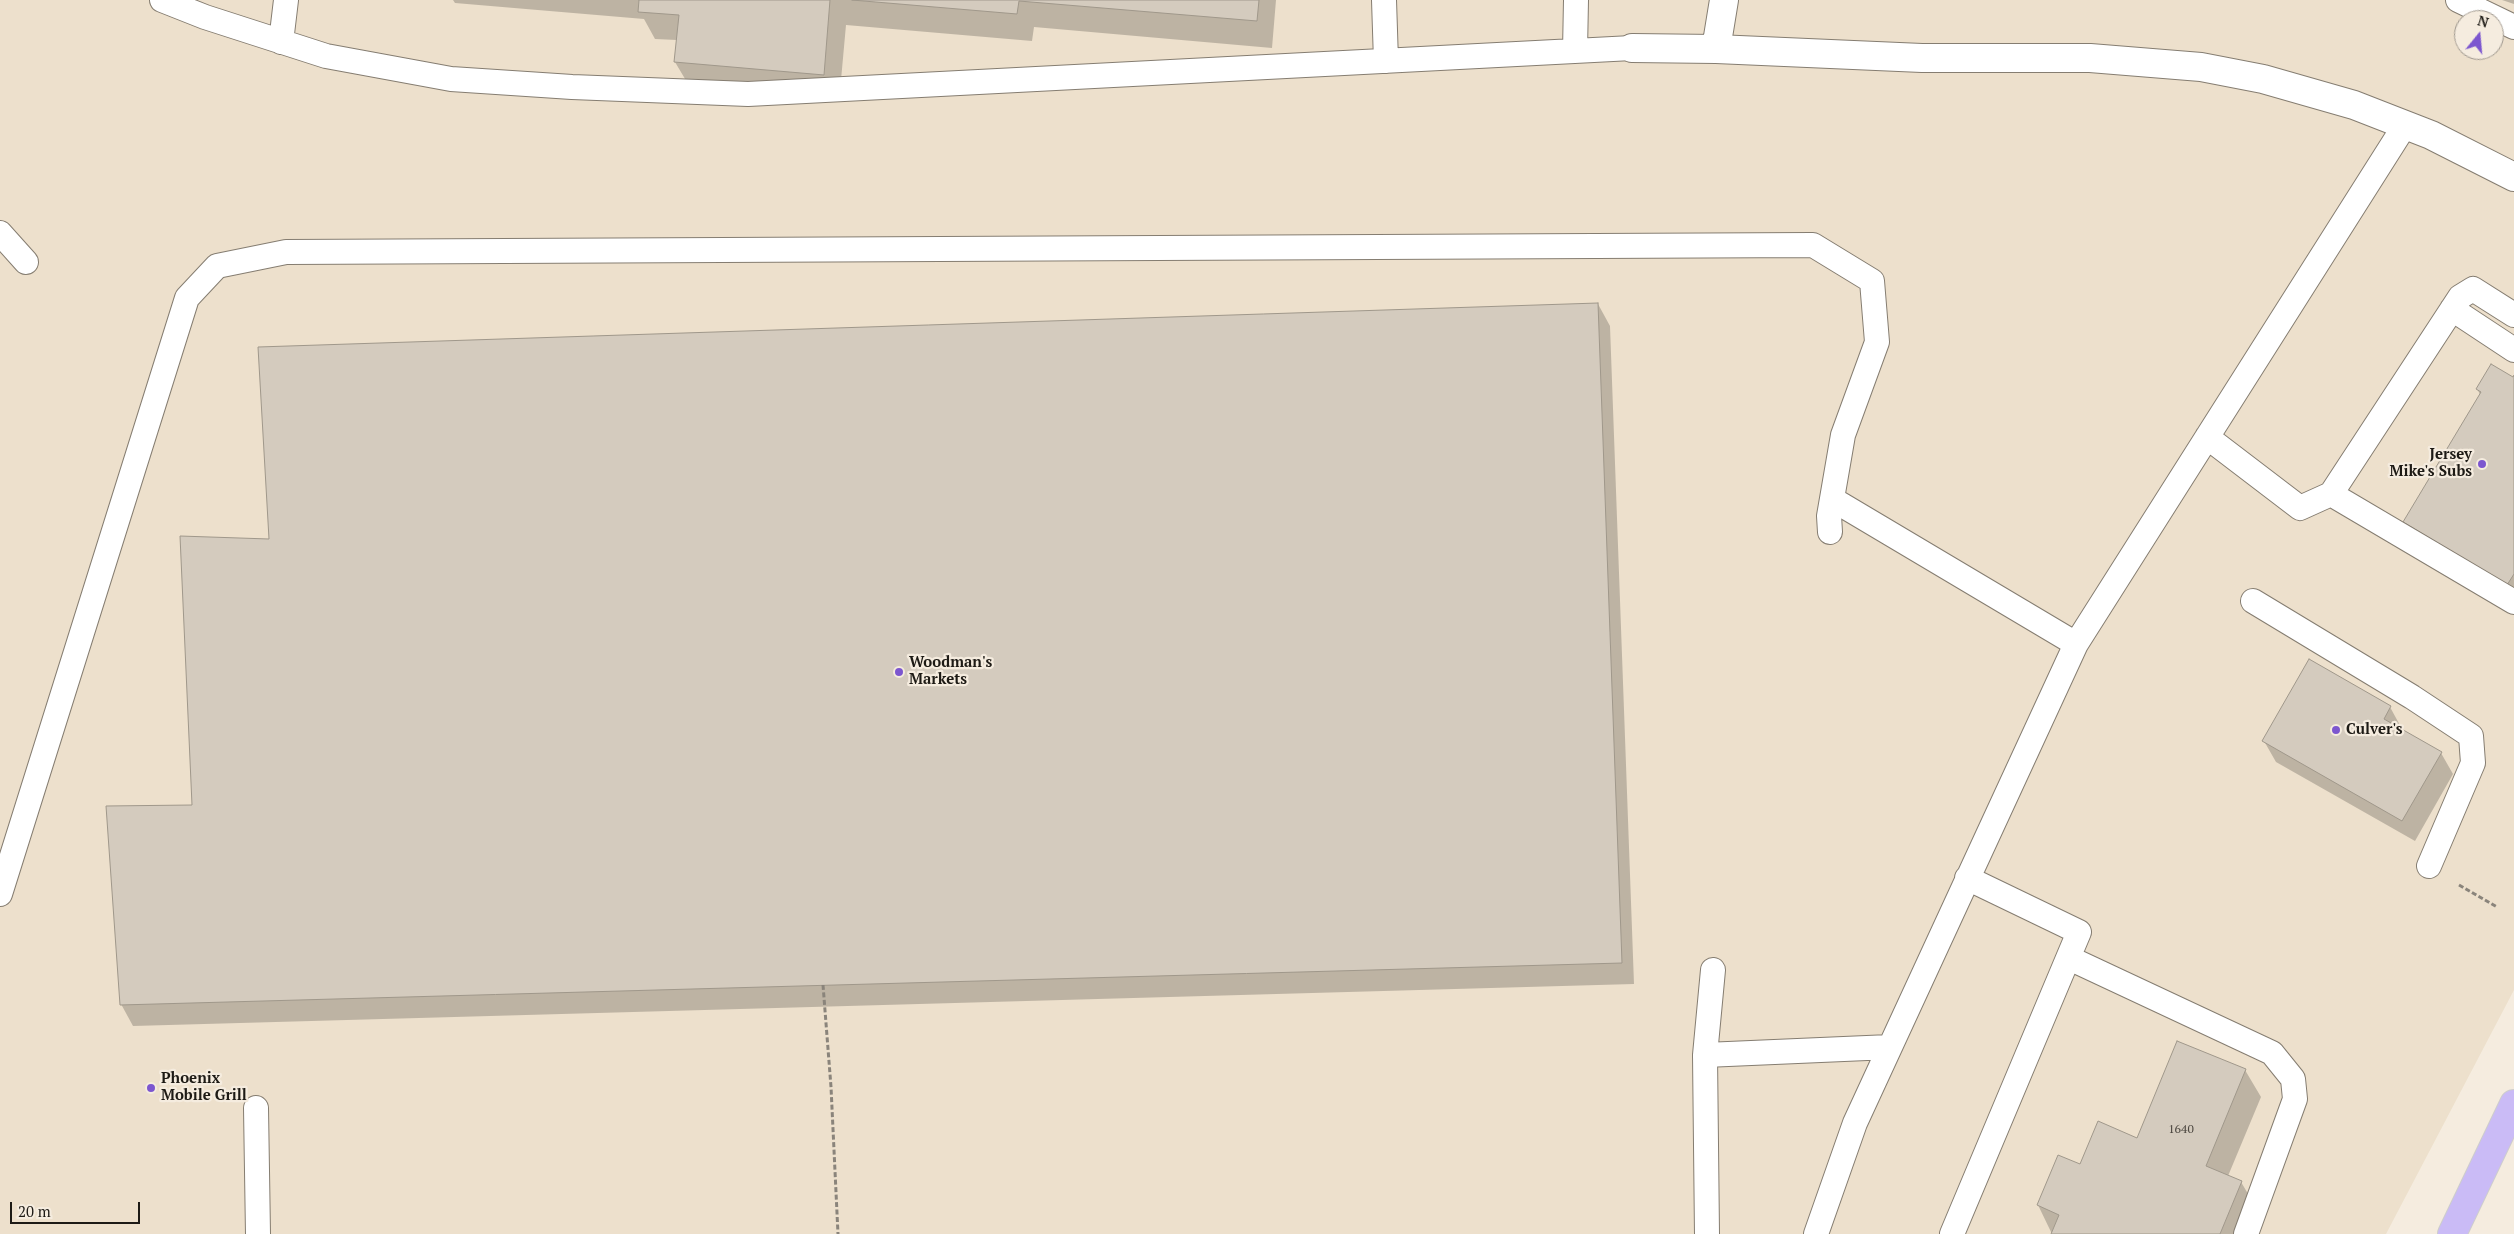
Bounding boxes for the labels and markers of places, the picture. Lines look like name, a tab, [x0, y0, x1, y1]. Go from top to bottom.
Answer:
place label: Jersey Mike's Subs	[2390, 446, 2472, 481]
marker: Jersey Mike's Subs	[2476, 458, 2488, 470]
place label: Woodman's Markets	[909, 654, 992, 689]
marker: Woodman's Markets	[893, 666, 905, 678]
place label: Culver's	[2346, 721, 2403, 739]
marker: Culver's	[2330, 724, 2342, 736]
place label: Phoenix Mobile Grill	[161, 1070, 247, 1105]
marker: Phoenix Mobile Grill	[145, 1082, 157, 1094]

